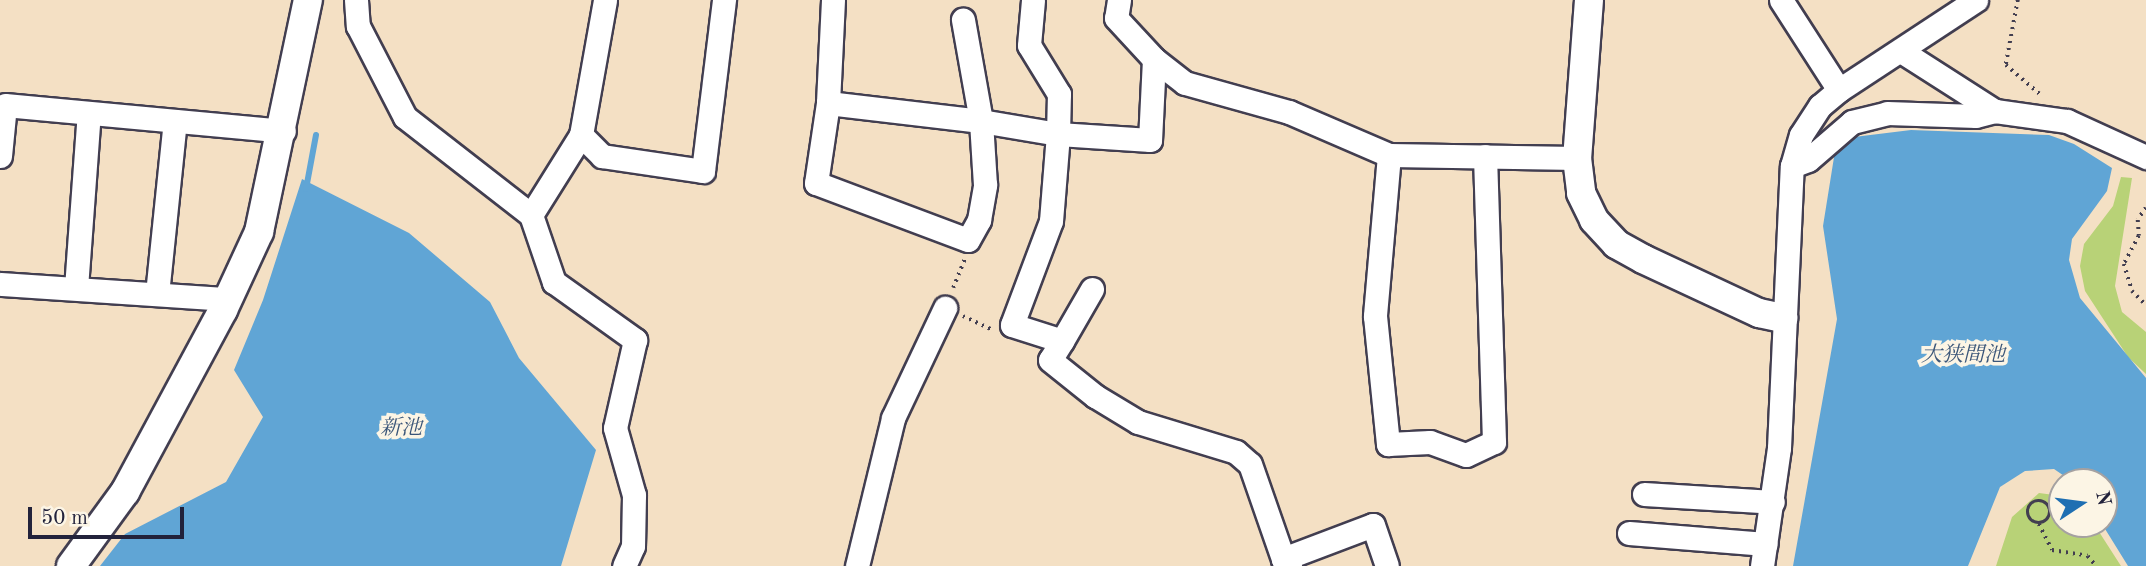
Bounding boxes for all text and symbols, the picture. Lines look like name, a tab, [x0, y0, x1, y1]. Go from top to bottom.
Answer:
water label: 大狭間池	[1921, 343, 2005, 369]
water label: 新池	[380, 416, 422, 442]
north arrow	[2048, 468, 2118, 538]
text: N	[2091, 489, 2113, 508]
scale bar	[32, 492, 187, 536]
text: 50 m	[41, 508, 88, 529]

